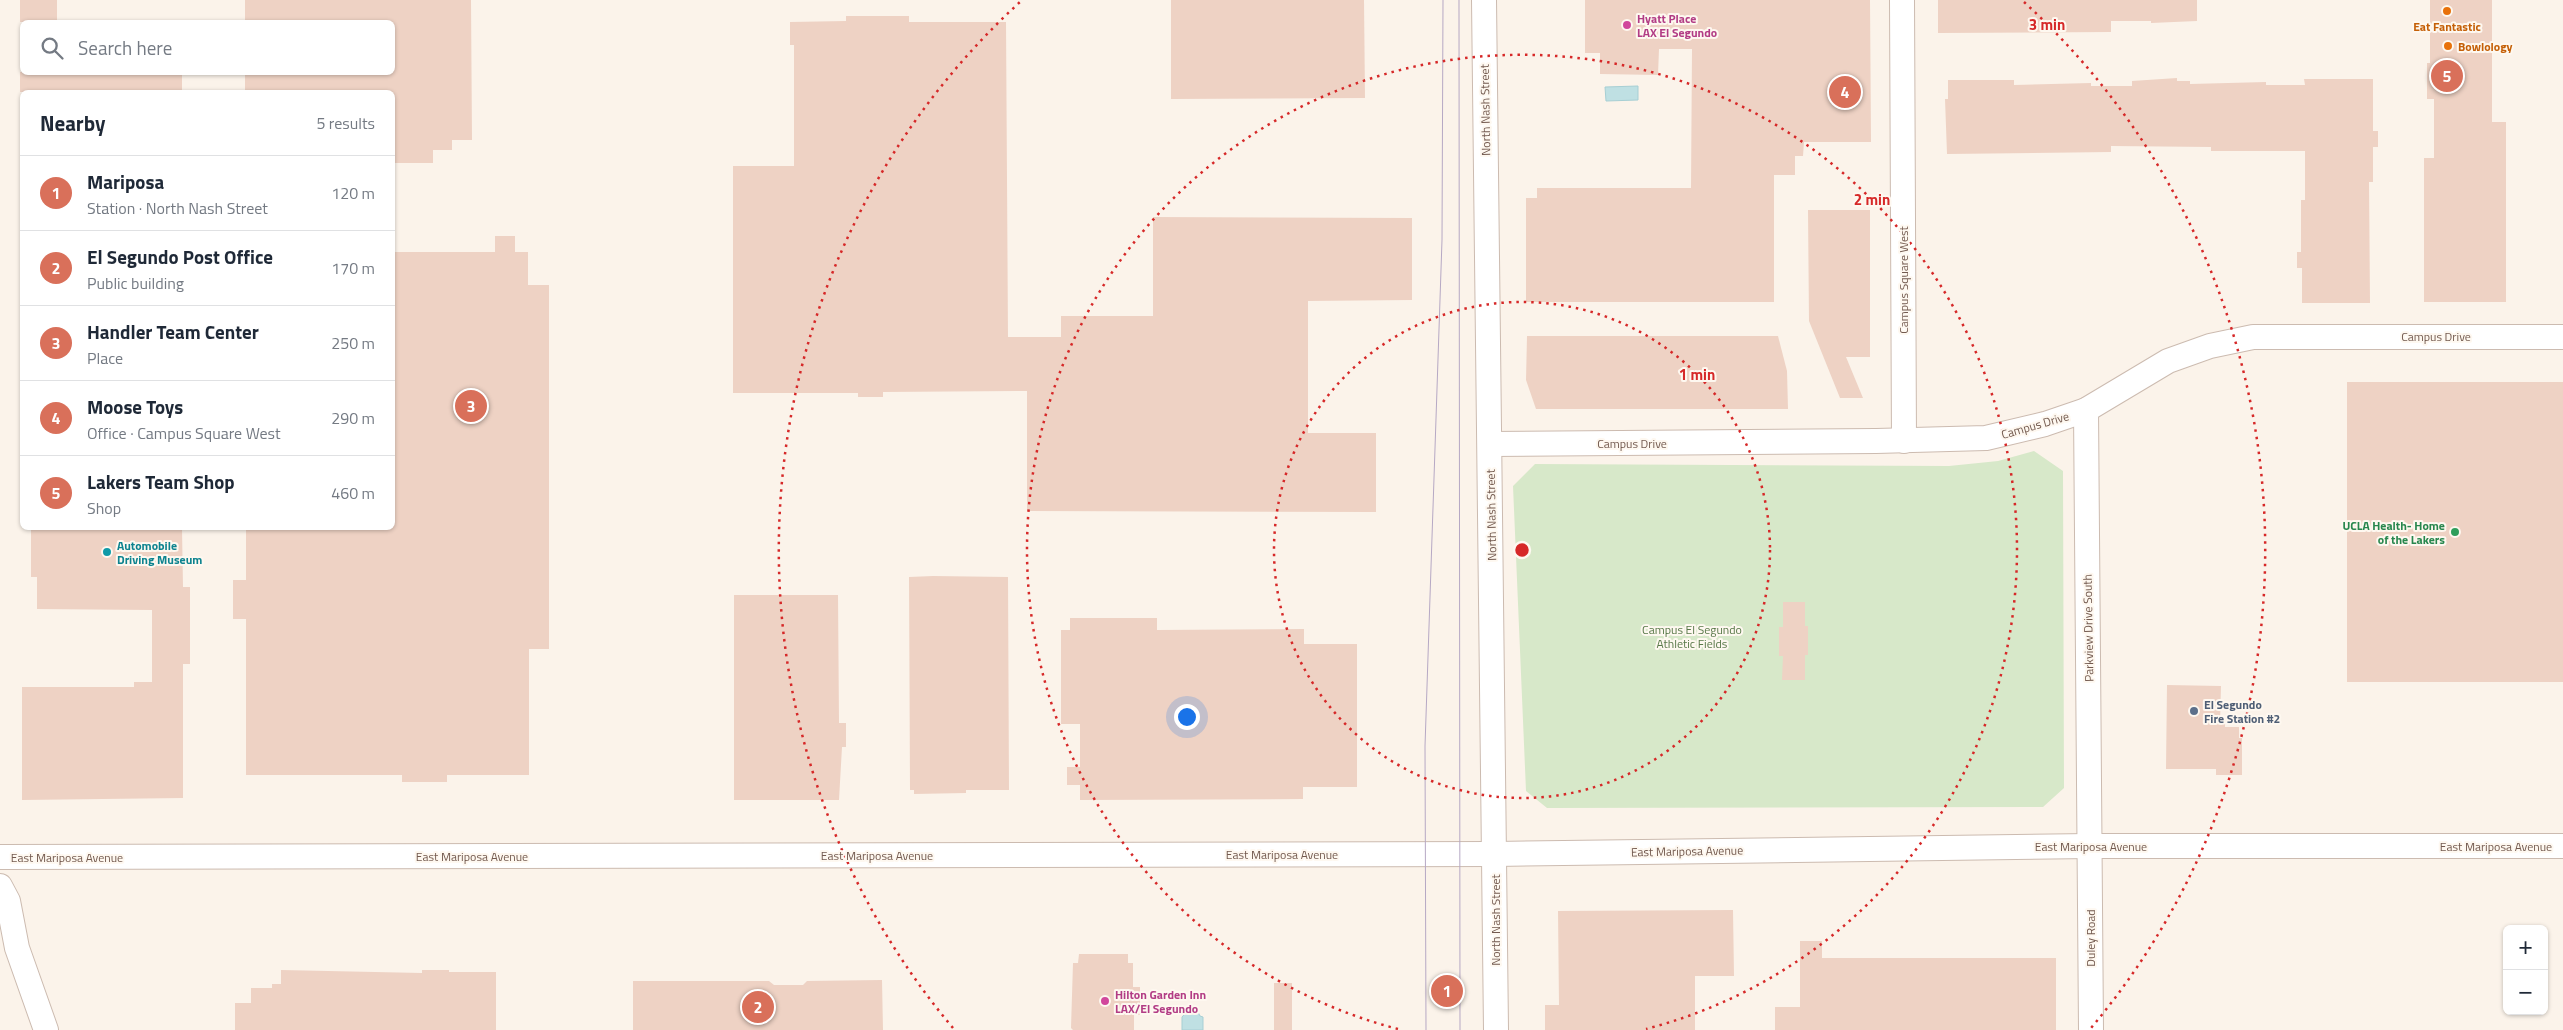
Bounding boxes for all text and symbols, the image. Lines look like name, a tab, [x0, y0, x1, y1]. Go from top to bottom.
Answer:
marker: Eat Fantastic	[2441, 5, 2453, 17]
place label: Hyatt Place LAX El Segundo	[1637, 9, 1717, 42]
text: 3 min	[2029, 13, 2065, 36]
place label: Eat Fantastic	[2413, 17, 2481, 36]
marker: Hyatt Place LAX El Segundo	[1621, 19, 1633, 31]
search box	[20, 20, 395, 75]
text: Search here	[78, 33, 172, 62]
icon: search	[38, 34, 66, 62]
place label: Bowlology	[2458, 37, 2513, 56]
marker: Bowlology	[2442, 40, 2454, 52]
pin: 5	[2431, 57, 2463, 95]
street label: North Nash Street	[1475, 63, 1495, 156]
pin: 4	[1829, 73, 1861, 111]
text: Nearby	[40, 107, 105, 139]
text: 5 results	[316, 111, 375, 135]
text: Mariposa	[87, 167, 164, 196]
text: 1	[52, 181, 60, 205]
text: 120 m	[331, 181, 375, 205]
text: 2 min	[1854, 188, 1890, 211]
text: Station · North Nash Street	[87, 196, 268, 220]
street label: Campus Square West	[1894, 225, 1913, 334]
text: El Segundo Post Office	[87, 242, 273, 271]
text: 2	[52, 256, 60, 280]
text: 170 m	[331, 256, 375, 280]
text: Public building	[87, 271, 184, 295]
text: Handler Team Center	[87, 317, 259, 346]
street label: Campus Drive	[2401, 327, 2471, 346]
text: 3	[52, 331, 60, 355]
text: 250 m	[331, 331, 375, 355]
text: Place	[87, 346, 123, 370]
text: 1 min	[1679, 363, 1715, 386]
pin: 3	[455, 387, 487, 425]
text: Moose Toys	[87, 392, 183, 421]
text: 4	[52, 406, 60, 430]
text: 290 m	[331, 406, 375, 430]
street label: Campus Drive	[1999, 406, 2071, 444]
text: Office · Campus Square West	[87, 421, 281, 445]
street label: Campus Drive	[1597, 434, 1667, 453]
text: Lakers Team Shop	[87, 467, 235, 496]
street label: North Nash Street	[1481, 468, 1501, 561]
text: 5	[52, 481, 60, 505]
text: 460 m	[331, 481, 375, 505]
text: Shop	[87, 496, 121, 520]
place label: UCLA Health- Home of the Lakers	[2342, 516, 2445, 549]
marker: UCLA Health- Home of the Lakers	[2449, 526, 2461, 538]
place label: Automobile Driving Museum	[117, 536, 202, 569]
centre of rings	[1513, 541, 1531, 559]
marker: Automobile Driving Museum	[101, 546, 113, 558]
street label: Parkview Drive South	[2078, 574, 2098, 682]
park label: Campus El Segundo Athletic Fields	[1642, 620, 1742, 653]
place label: El Segundo Fire Station #2	[2204, 695, 2280, 728]
your location	[1174, 704, 1200, 730]
marker: El Segundo Fire Station #2	[2188, 705, 2200, 717]
street label: East Mariposa Avenue	[2035, 837, 2147, 856]
street label: East Mariposa Avenue	[2440, 837, 2552, 856]
street label: East Mariposa Avenue	[1631, 841, 1743, 861]
street label: East Mariposa Avenue	[1226, 845, 1338, 864]
street label: East Mariposa Avenue	[821, 846, 933, 865]
street label: East Mariposa Avenue	[416, 847, 528, 866]
street label: East Mariposa Avenue	[11, 848, 123, 867]
street label: North Nash Street	[1486, 873, 1505, 966]
street label: Duley Road	[2081, 909, 2100, 967]
map controls	[2503, 925, 2548, 1015]
button: +	[2503, 925, 2548, 970]
button: −	[2503, 970, 2548, 1015]
pin: 1	[1431, 972, 1463, 1010]
place label: Hilton Garden Inn LAX/El Segundo	[1115, 985, 1206, 1018]
pin: 2	[742, 988, 774, 1026]
marker: Hilton Garden Inn LAX/El Segundo	[1099, 995, 1111, 1007]

